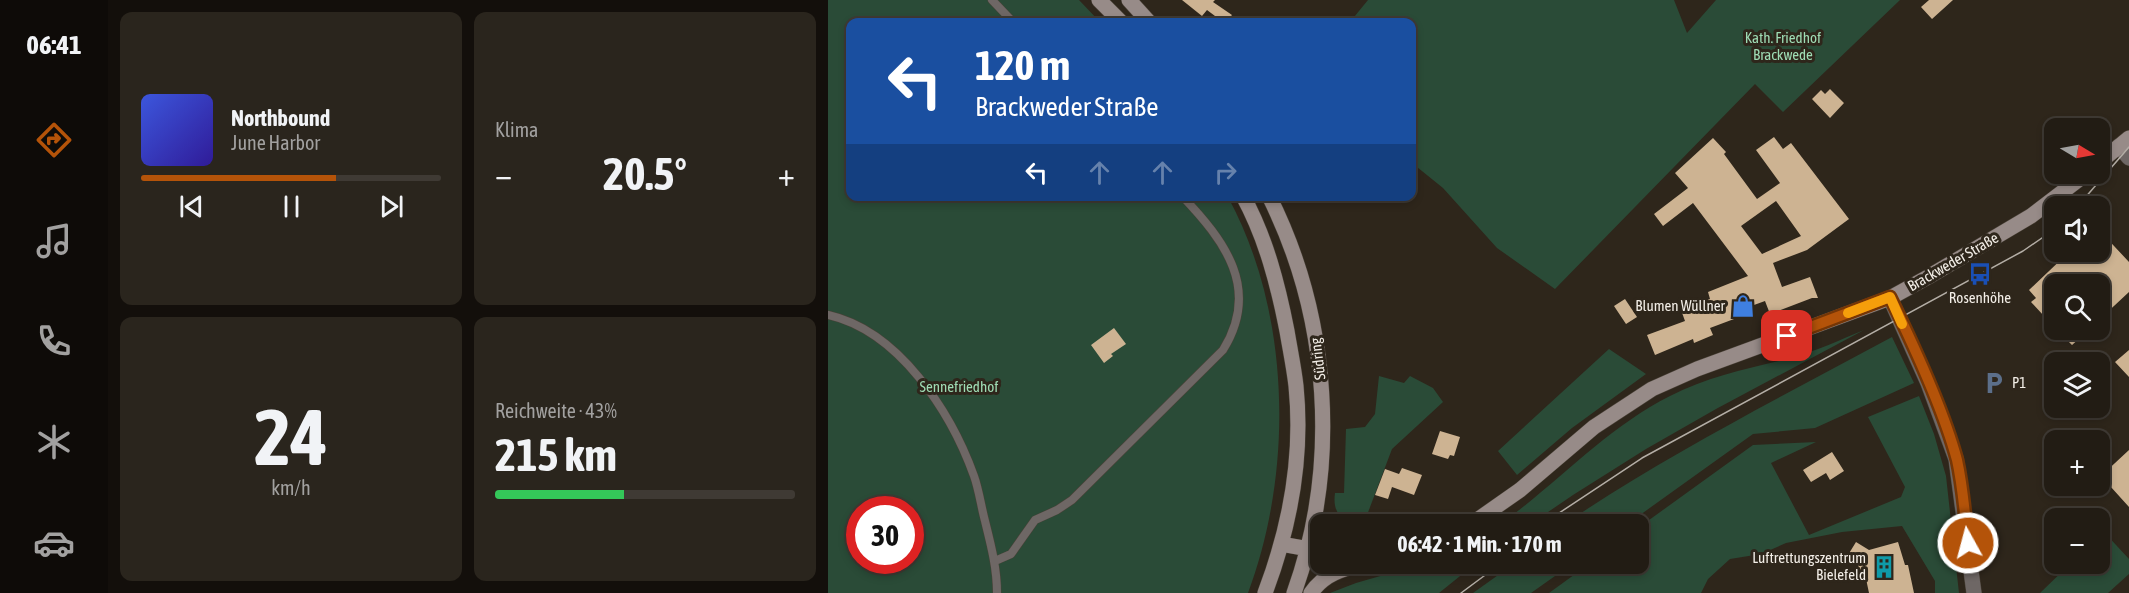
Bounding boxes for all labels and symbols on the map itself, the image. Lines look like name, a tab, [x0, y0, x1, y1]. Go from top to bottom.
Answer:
park label: Kath. Friedhof Brackwede	[1745, 29, 1821, 63]
north arrow	[2044, 118, 2110, 184]
street label: Brackweder Straße	[1904, 229, 2001, 294]
bus stop icon: Rosenhöhe	[1967, 261, 1993, 287]
place label: Rosenhöhe	[1949, 289, 2011, 306]
shop icon: Blumen Wüllner	[1730, 293, 1756, 319]
place label: Blumen Wüllner	[1635, 297, 1726, 314]
pin	[1761, 310, 1812, 361]
street label: Südring	[1306, 337, 1329, 381]
parking icon: P1	[1981, 370, 2007, 396]
place label: P1	[2012, 374, 2026, 391]
park label: Sennefriedhof	[920, 378, 998, 395]
speed limit sign: 30	[846, 496, 924, 574]
position arrow	[1936, 511, 2000, 575]
place label: Luftrettungszentrum Bielefeld	[1752, 549, 1866, 583]
building icon: Luftrettungszentrum Bielefeld	[1871, 554, 1897, 580]

